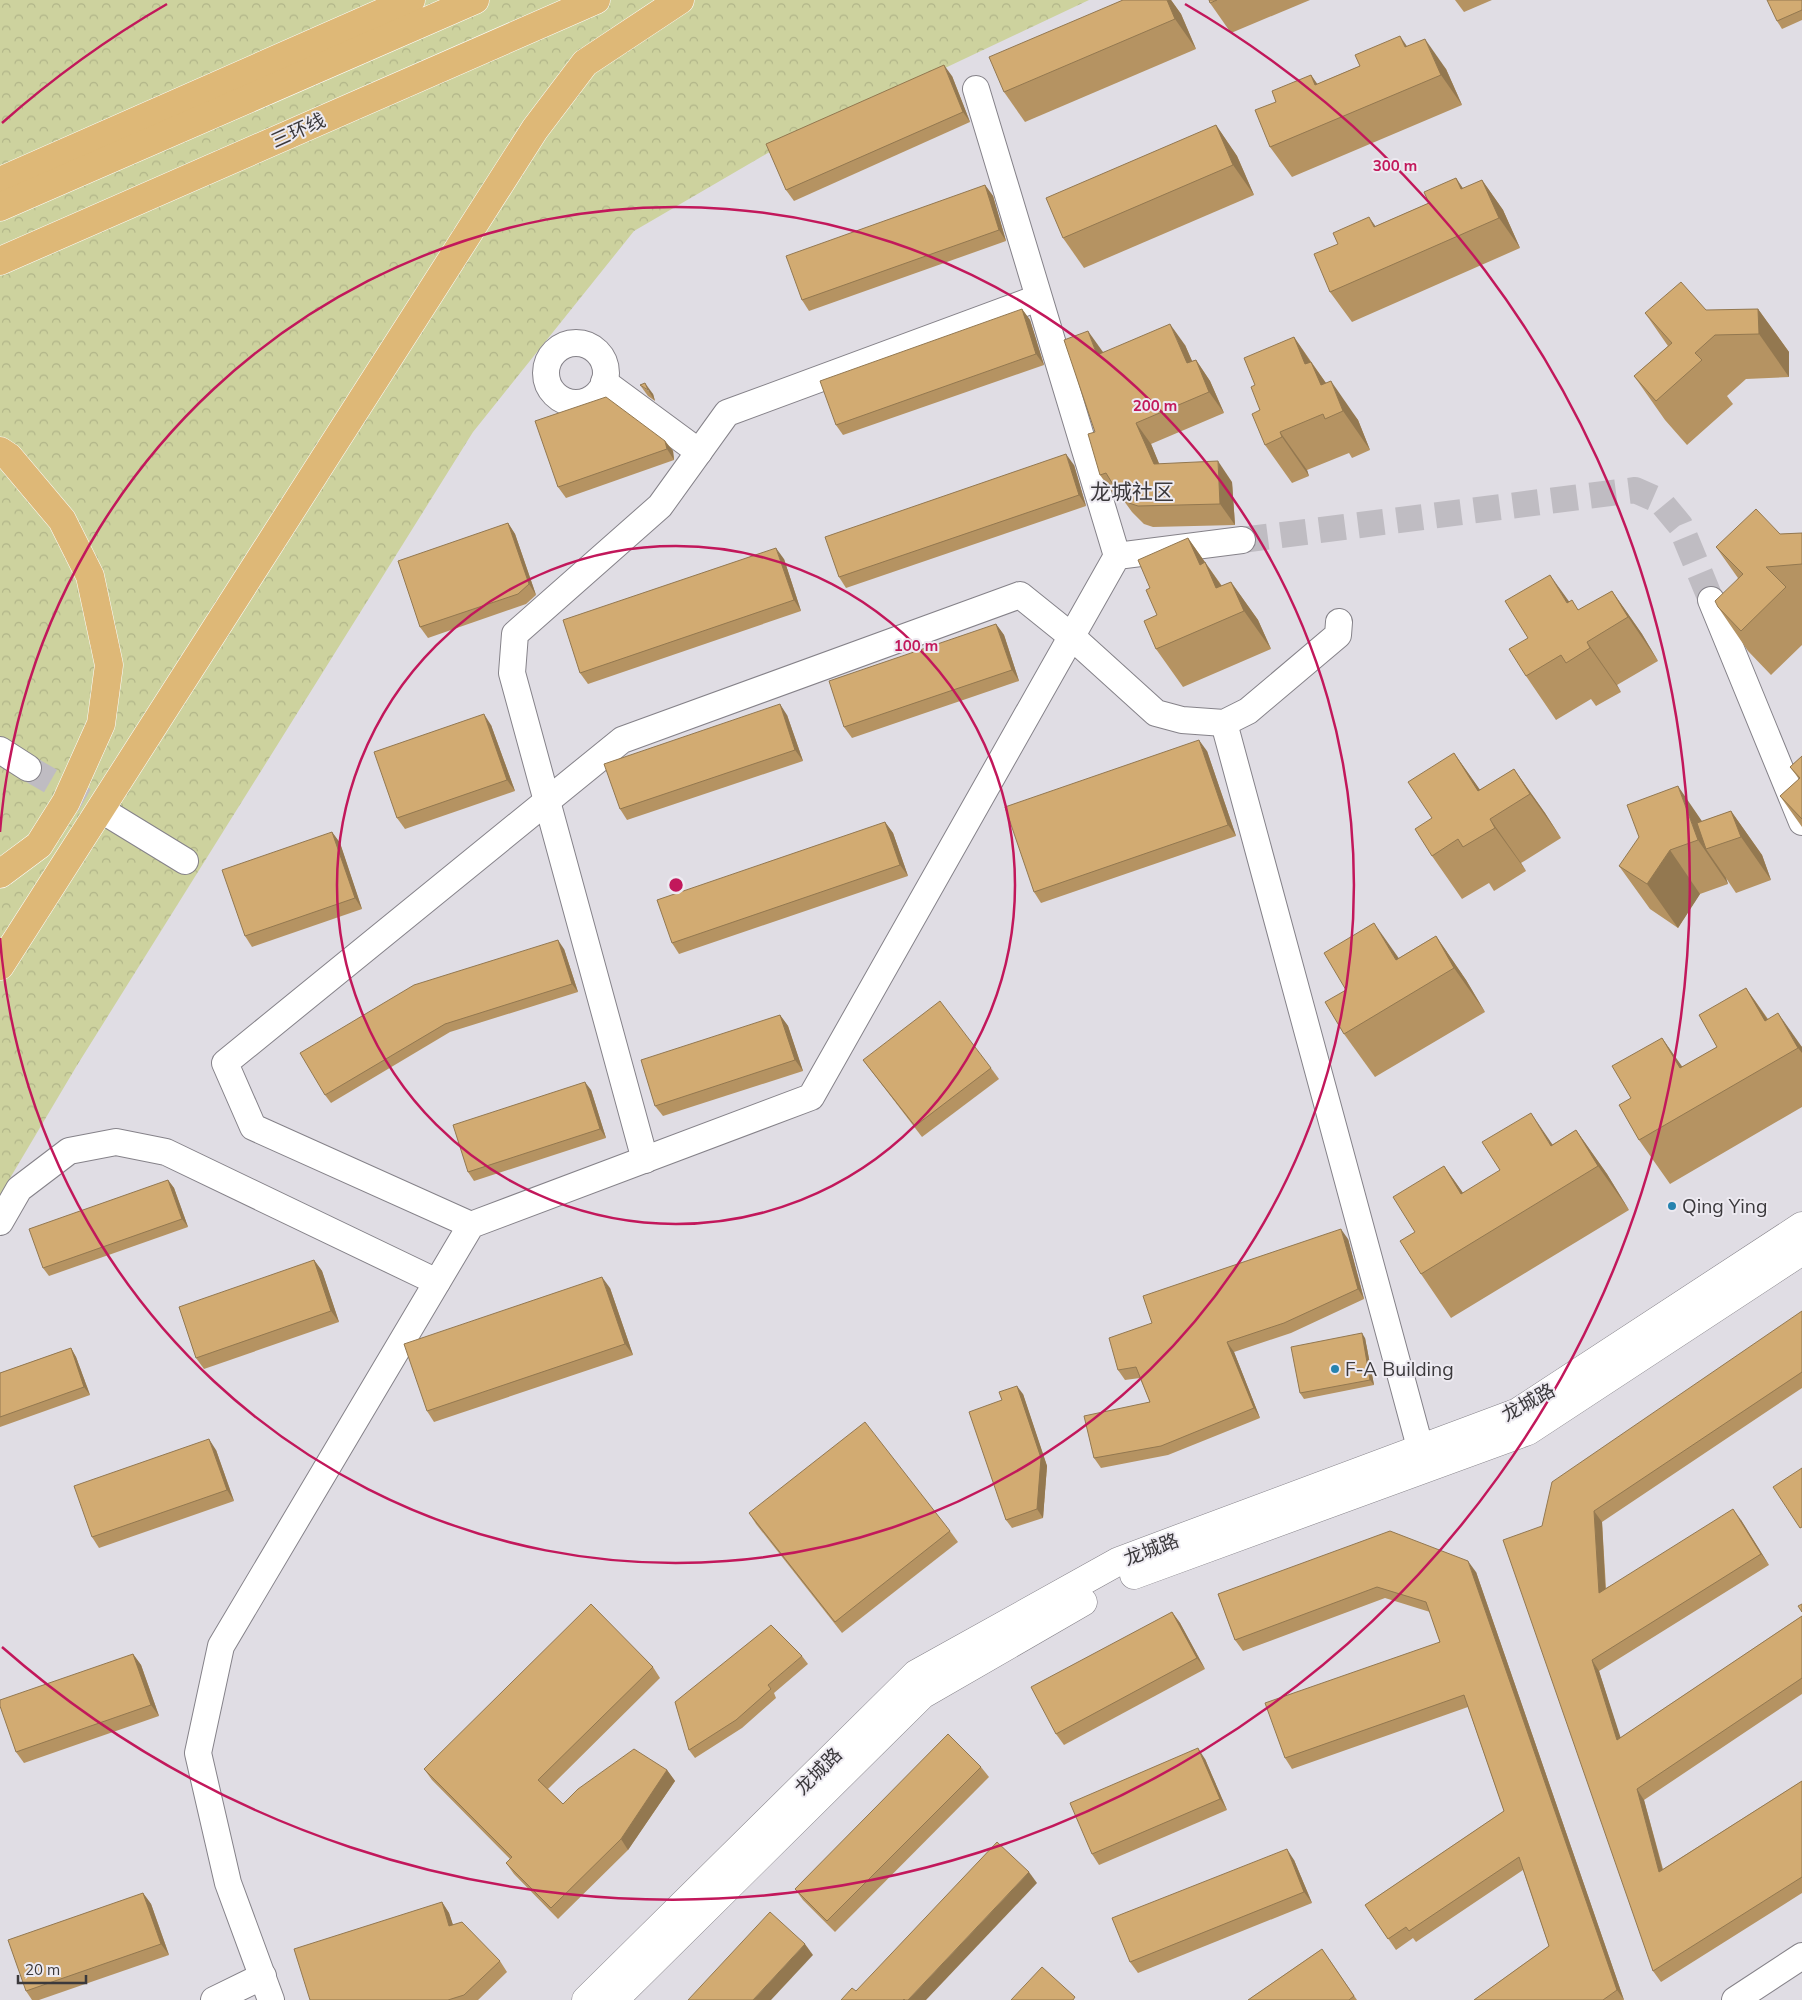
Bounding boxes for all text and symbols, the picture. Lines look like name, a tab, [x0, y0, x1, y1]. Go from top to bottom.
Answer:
street label: 三环线	[267, 107, 329, 153]
text: 300 m	[1373, 156, 1417, 175]
text: 200 m	[1133, 396, 1177, 415]
district label: 龙城社区	[1090, 478, 1174, 504]
text: 100 m	[894, 636, 938, 655]
centre of rings	[667, 876, 685, 894]
place label: Qing Ying	[1682, 1194, 1767, 1218]
marker: Qing Ying	[1666, 1200, 1678, 1212]
place label: F-A Building	[1345, 1357, 1454, 1381]
marker: F-A Building	[1329, 1363, 1341, 1375]
street label: 龙城路	[1497, 1378, 1559, 1426]
street label: 龙城路	[1120, 1528, 1182, 1570]
street label: 龙城路	[789, 1742, 847, 1800]
scale bar	[18, 1952, 85, 1984]
text: 20 m	[25, 1960, 60, 1979]

